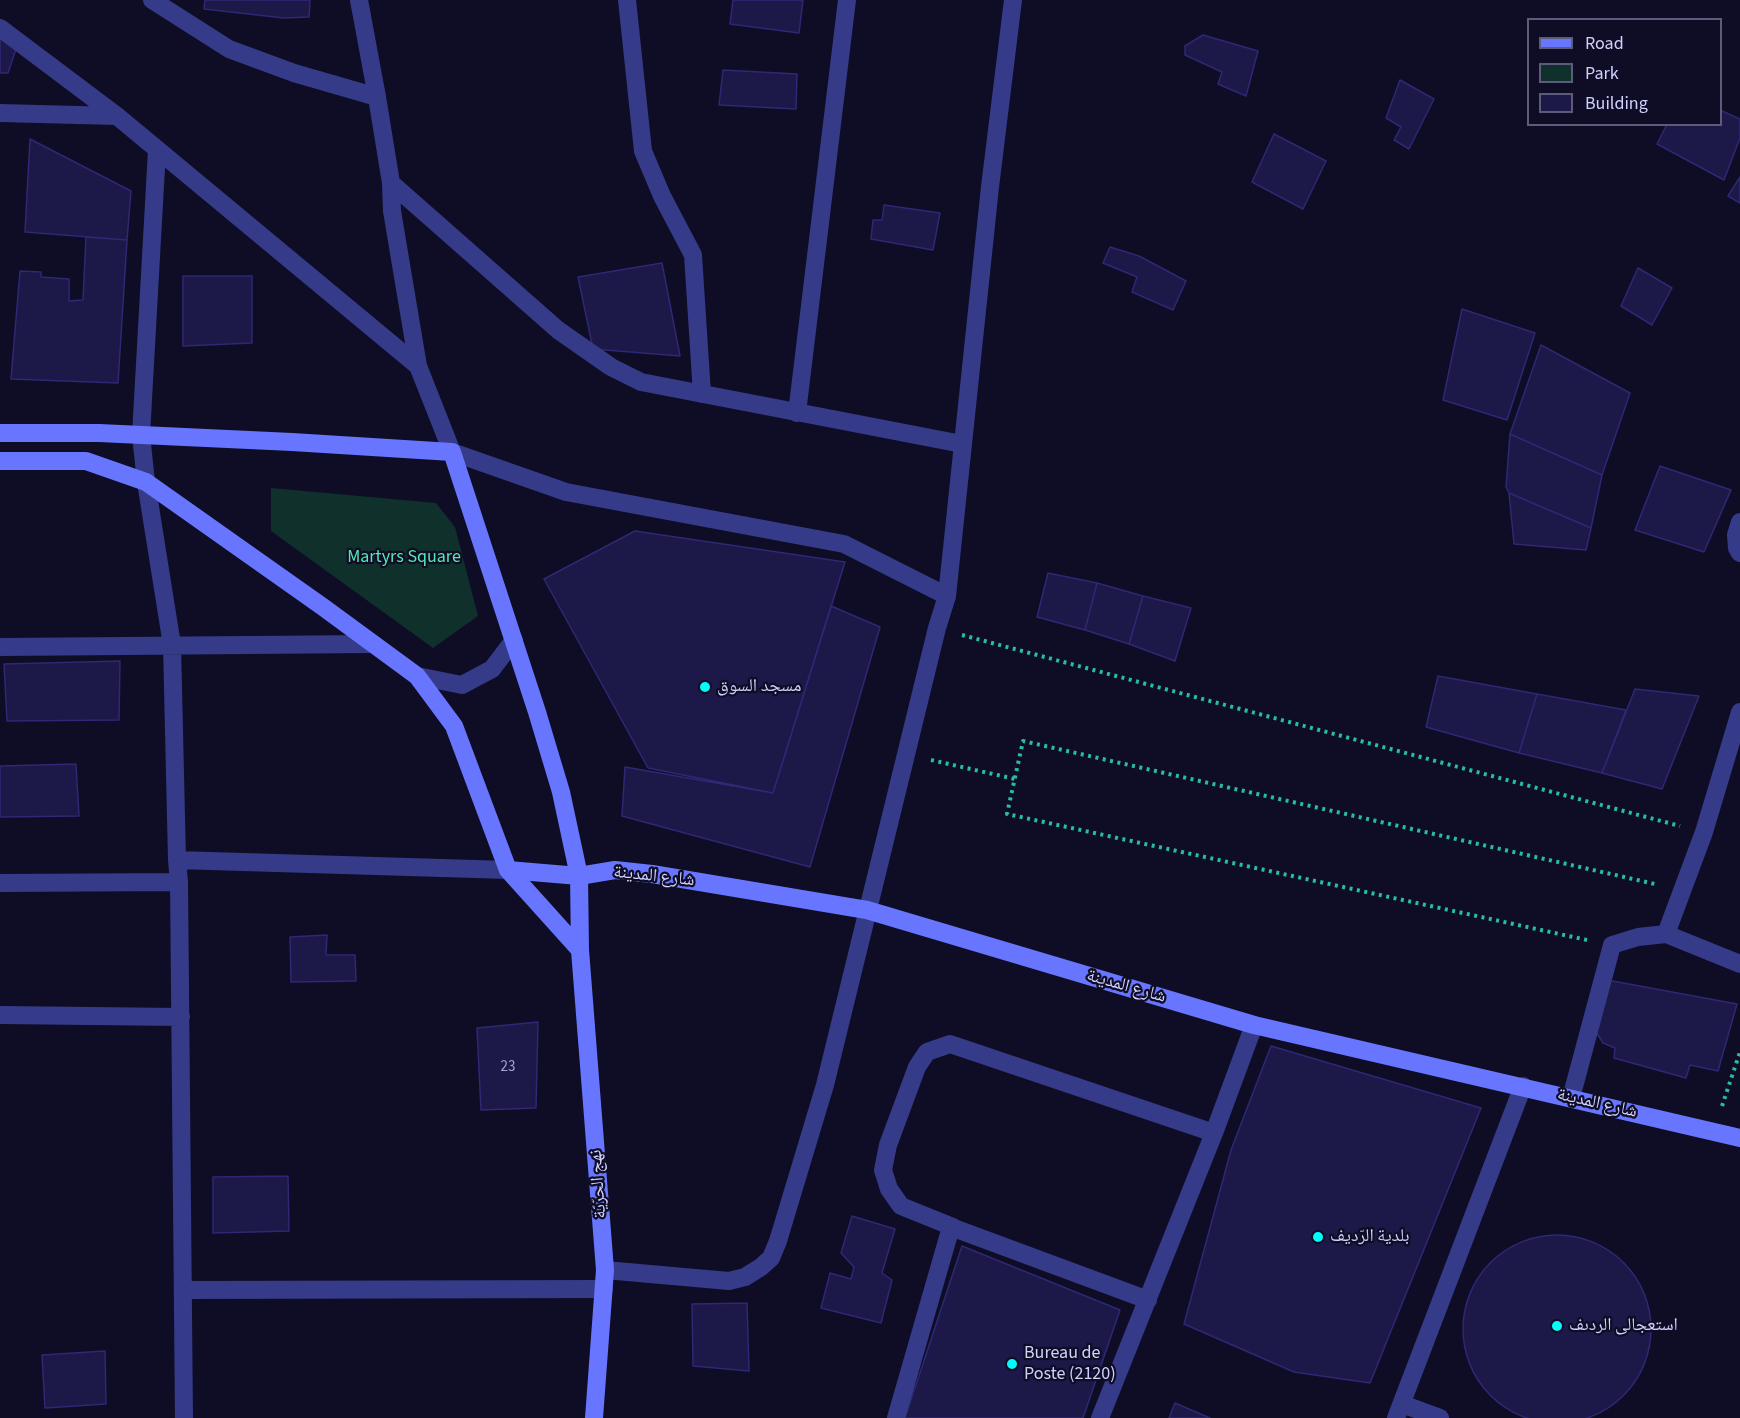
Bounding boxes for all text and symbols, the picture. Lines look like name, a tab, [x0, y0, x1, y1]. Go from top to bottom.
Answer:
legend	[1527, 18, 1722, 126]
text: Road	[1585, 31, 1624, 56]
text: Park	[1585, 61, 1619, 86]
text: Building	[1585, 91, 1648, 116]
park label: Martyrs Square	[347, 547, 461, 569]
place label: مسجد السوق	[717, 676, 801, 698]
marker: مسجد السوق	[698, 680, 712, 694]
street label: شارع المدينة	[612, 862, 696, 892]
street label: شارع المدينة	[1084, 965, 1168, 1009]
house number: 23	[501, 1059, 515, 1077]
street label: شارع المدينة	[1555, 1084, 1639, 1124]
street label: نهج الحرّيّة	[586, 1149, 612, 1219]
place label: بلدية الرّديف	[1330, 1226, 1410, 1248]
marker: بلدية الرّديف	[1311, 1230, 1325, 1244]
place label: استعجالى الردىف	[1569, 1315, 1678, 1337]
marker: استعجالى الردىف	[1550, 1319, 1564, 1333]
place label: Bureau de Poste (2120)	[1024, 1343, 1116, 1386]
marker: Bureau de Poste (2120)	[1005, 1357, 1019, 1371]

